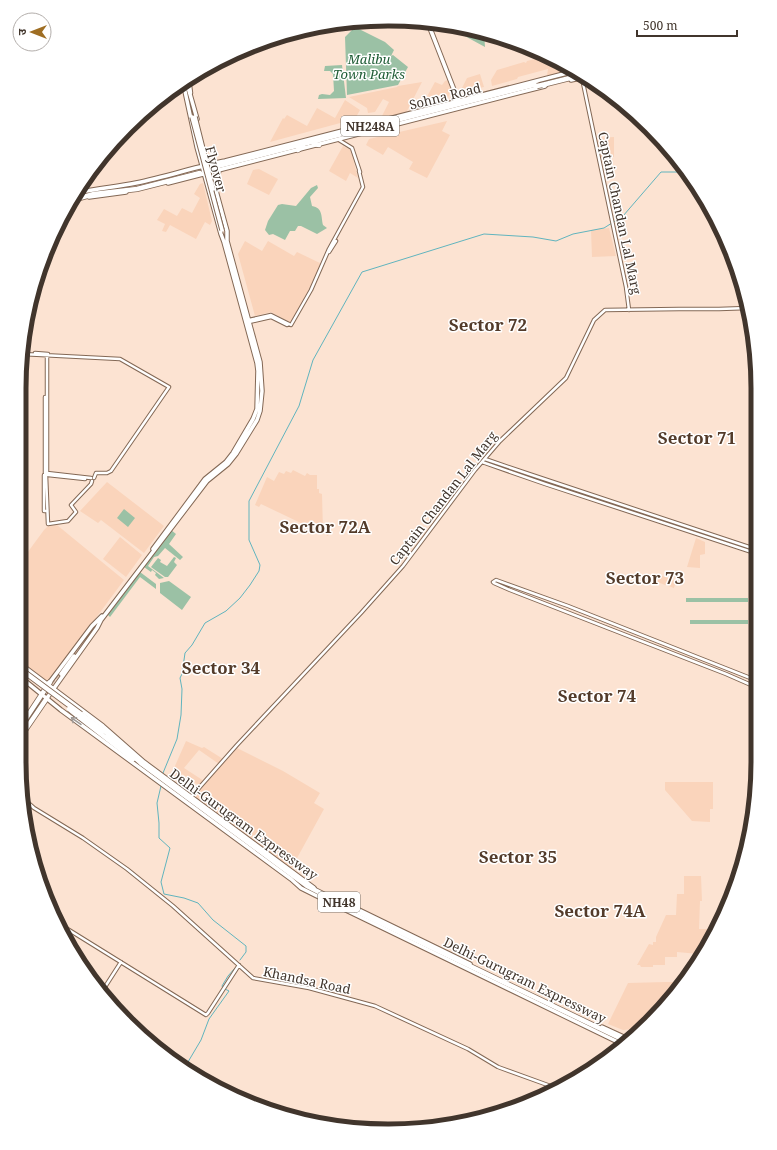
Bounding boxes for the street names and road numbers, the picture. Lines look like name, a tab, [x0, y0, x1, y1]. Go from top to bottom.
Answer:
street label: Sohna Road	[407, 78, 483, 114]
road number: NH248A	[341, 116, 399, 136]
street label: Captain Chandan Lal Marg	[594, 130, 646, 296]
street label: Flyover	[201, 144, 231, 194]
street label: Captain Chandan Lal Marg	[385, 427, 501, 569]
street label: Delhi-Gurugram Expressway	[166, 764, 322, 884]
road number: NH48	[318, 892, 360, 912]
street label: Delhi-Gurugram Expressway	[441, 933, 610, 1028]
street label: Khandsa Road	[262, 962, 352, 998]

